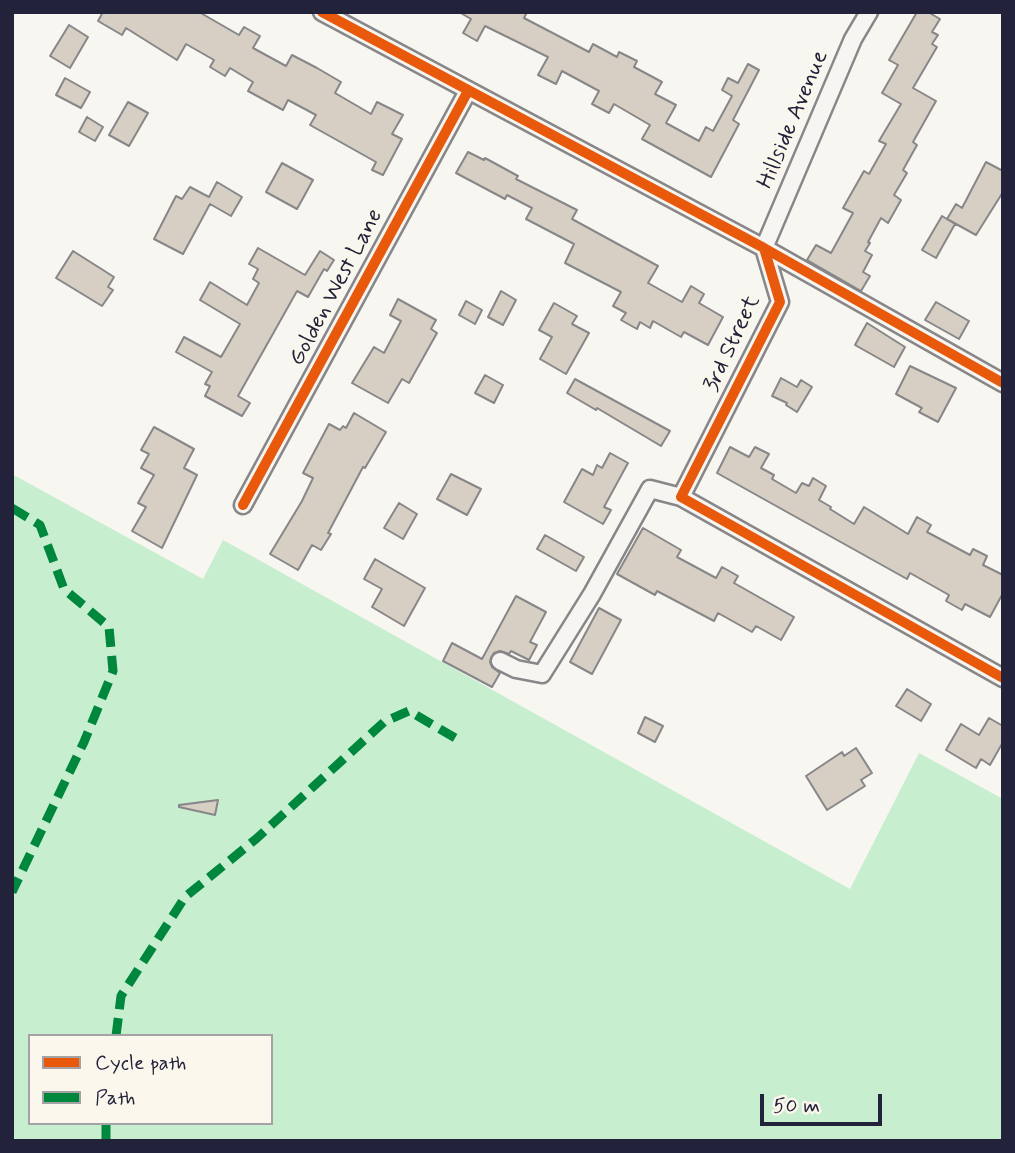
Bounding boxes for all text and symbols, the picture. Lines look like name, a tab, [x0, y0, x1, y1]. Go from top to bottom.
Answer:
street label: Hillside Avenue	[753, 47, 835, 193]
street label: Golden West Lane	[284, 205, 390, 371]
street label: 3rd Street	[699, 291, 767, 397]
legend	[28, 1034, 273, 1125]
text: Cycle path	[95, 1049, 186, 1077]
scale bar	[763, 1080, 886, 1124]
text: Path	[95, 1084, 135, 1112]
text: 50 m	[773, 1092, 820, 1120]

